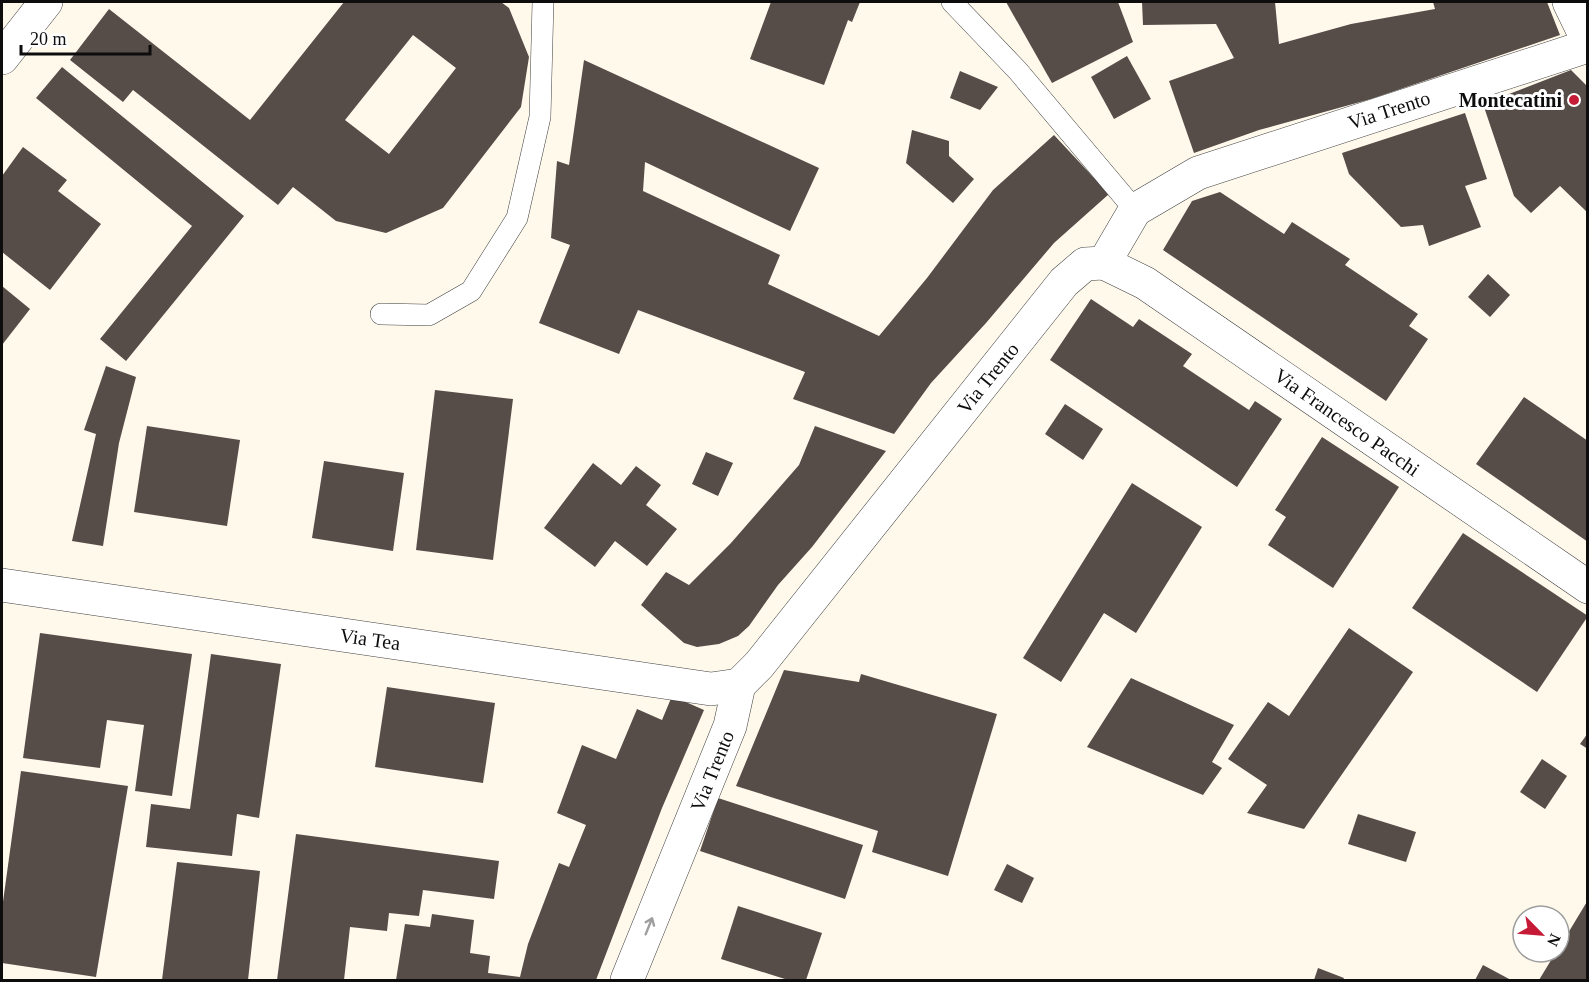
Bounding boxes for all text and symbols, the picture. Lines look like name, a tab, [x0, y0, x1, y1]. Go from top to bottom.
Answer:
scale bar	[21, 18, 150, 56]
text: 20 m	[30, 29, 67, 49]
street label: Via Trento	[1345, 86, 1433, 134]
place label: Montecatini	[1459, 89, 1562, 111]
marker: Montecatini	[1567, 93, 1581, 107]
street label: Via Trento	[953, 338, 1023, 418]
street label: Via Francesco Pacchi	[1270, 364, 1424, 481]
street label: Via Tea	[338, 624, 402, 654]
street label: Via Trento	[686, 728, 738, 814]
north arrow	[1511, 904, 1571, 964]
one-way arrow	[644, 918, 655, 936]
text: N	[1544, 931, 1564, 949]

